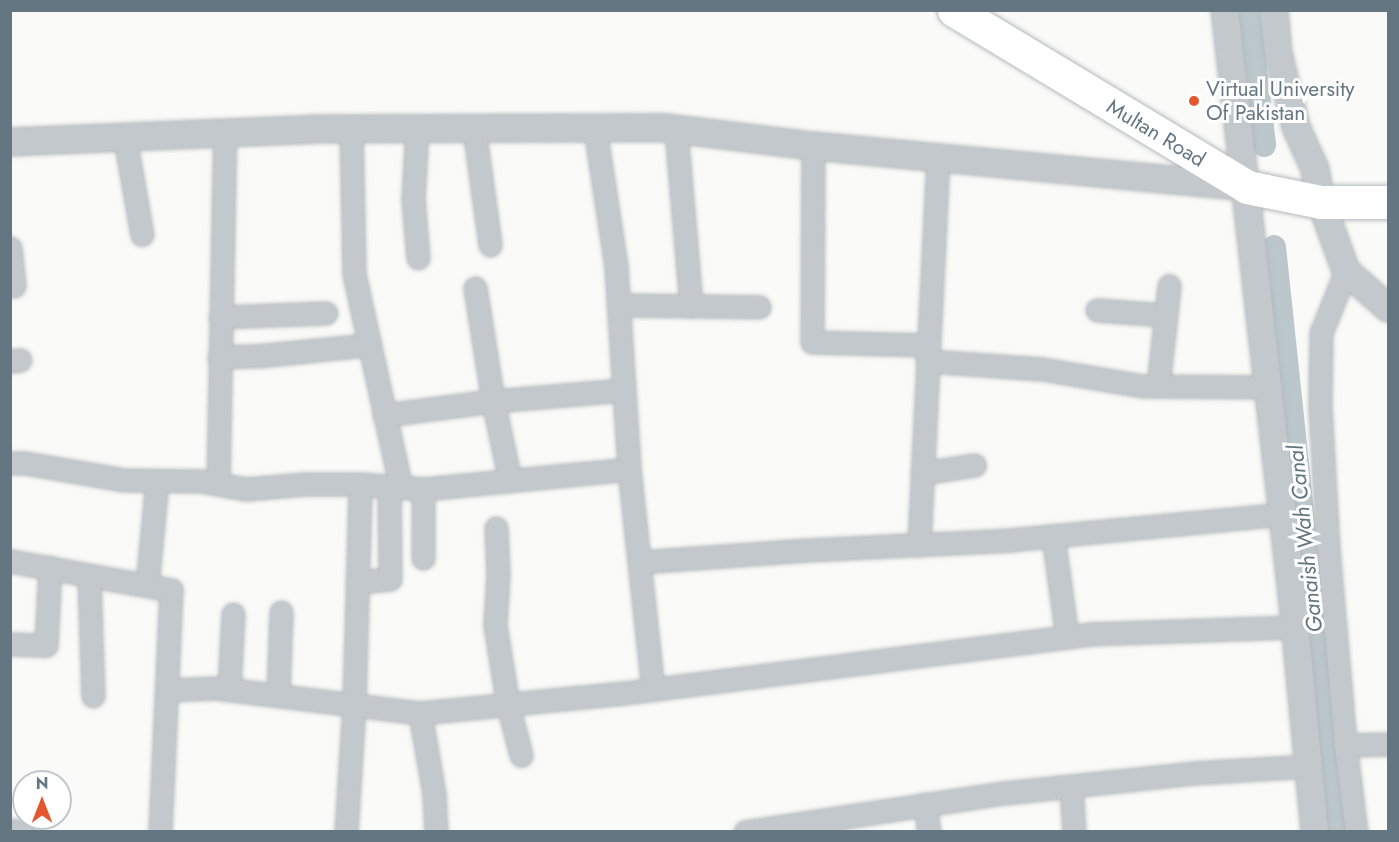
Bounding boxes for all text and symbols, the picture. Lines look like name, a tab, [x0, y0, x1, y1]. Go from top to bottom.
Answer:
place label: Virtual University Of Pakistan	[1206, 76, 1355, 126]
street label: Multan Road	[1102, 94, 1210, 172]
marker: Virtual University Of Pakistan	[1187, 94, 1201, 108]
water label: Ganaish Wah Canal	[1282, 444, 1328, 634]
north arrow	[12, 770, 72, 830]
text: N	[36, 772, 48, 795]

